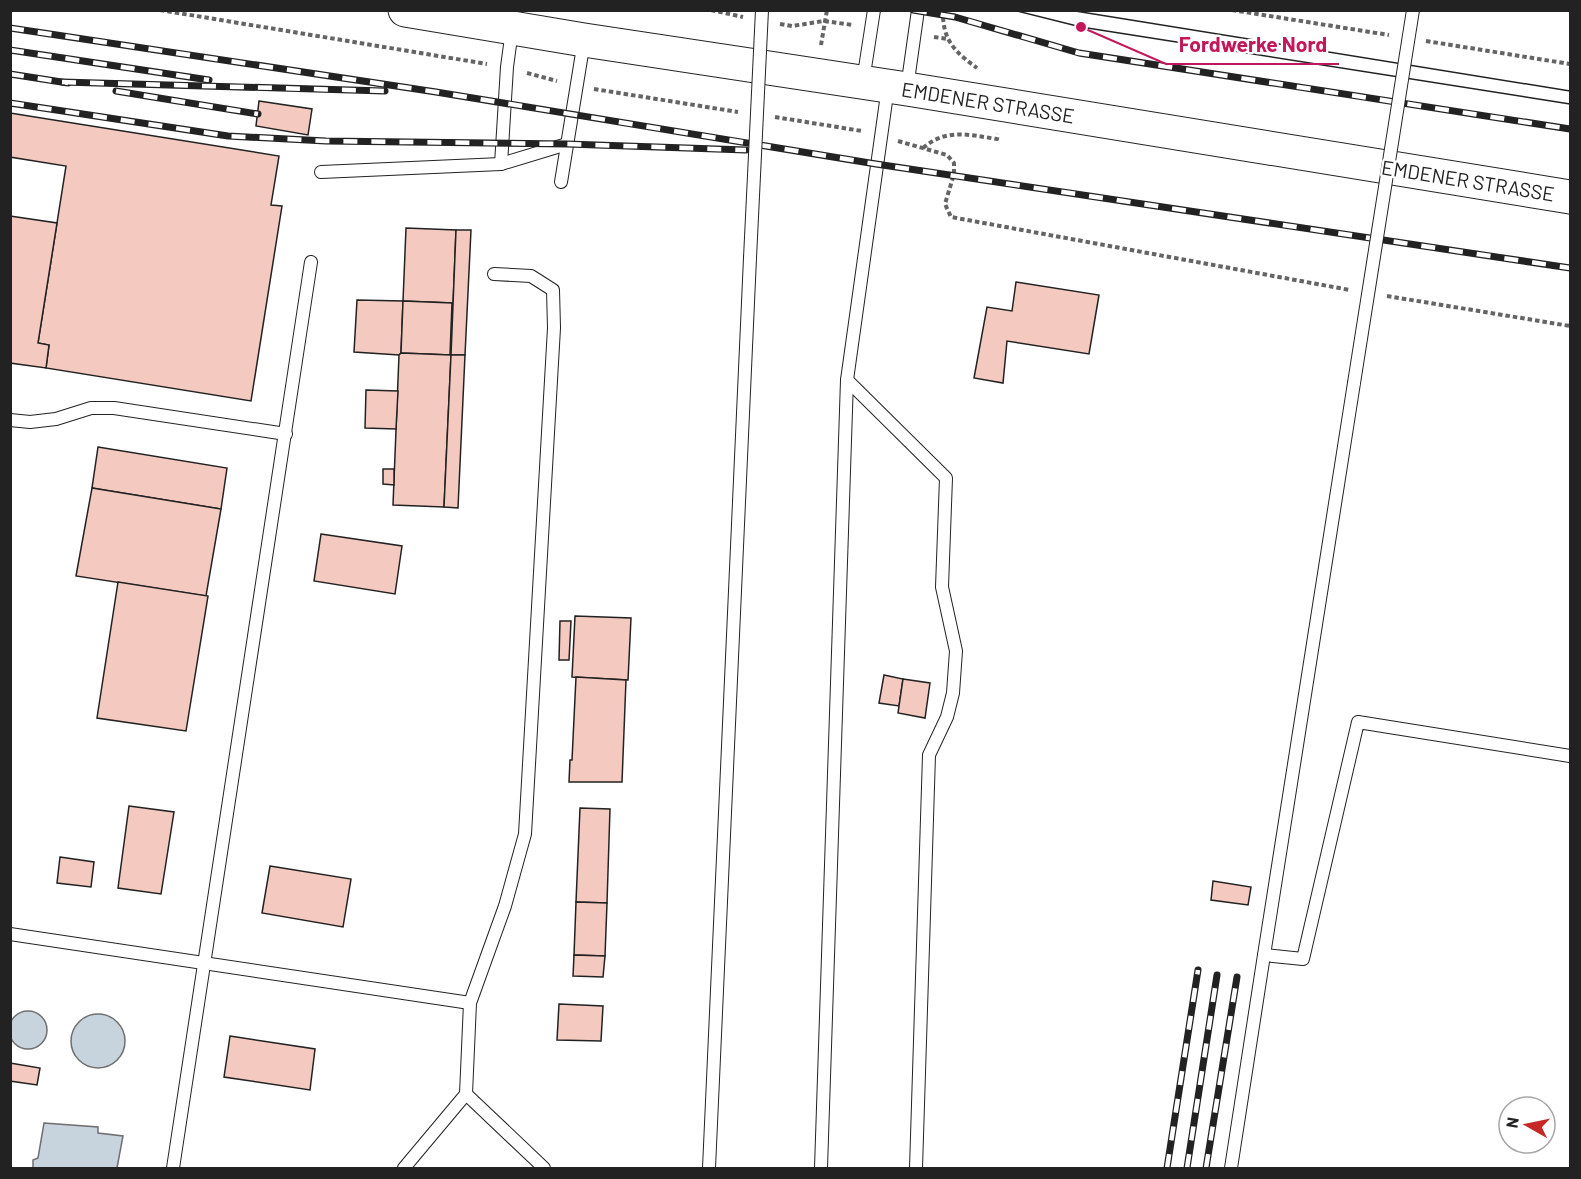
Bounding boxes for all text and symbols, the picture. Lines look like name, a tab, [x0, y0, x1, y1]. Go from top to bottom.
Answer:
callout: Fordwerke Nord	[1166, 25, 1339, 64]
text: Fordwerke Nord	[1179, 31, 1327, 56]
street label: EMDENER STRASSE	[900, 76, 1076, 128]
street label: EMDENER STRASSE	[1380, 154, 1556, 206]
north arrow	[1497, 1095, 1557, 1155]
text: N	[1501, 1116, 1522, 1129]

